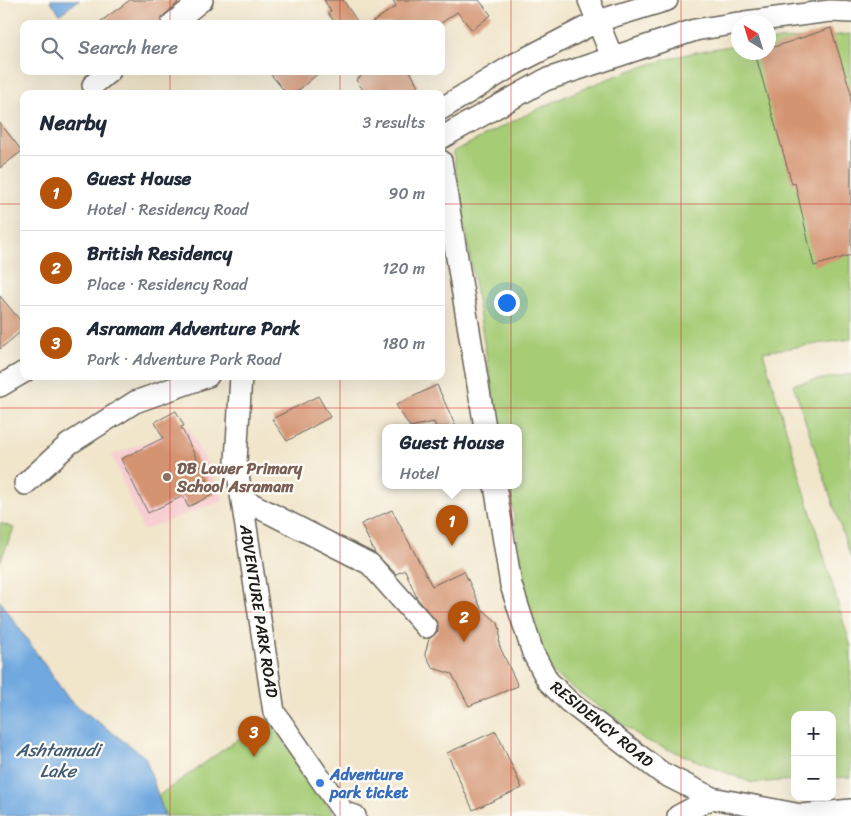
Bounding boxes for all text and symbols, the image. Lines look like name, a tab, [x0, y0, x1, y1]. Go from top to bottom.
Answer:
north arrow	[731, 15, 776, 60]
search box	[20, 20, 445, 75]
text: Search here	[78, 31, 178, 64]
icon: search	[38, 34, 66, 62]
text: Nearby	[40, 104, 106, 142]
text: 3 results	[362, 108, 425, 137]
text: Guest House	[87, 162, 191, 195]
text: 1	[53, 179, 59, 208]
text: 90 m	[389, 179, 425, 208]
text: Hotel · Residency Road	[87, 195, 248, 224]
text: British Residency	[87, 237, 232, 270]
text: 2	[51, 254, 61, 283]
text: 120 m	[382, 254, 425, 283]
text: Place · Residency Road	[87, 270, 247, 299]
your location	[494, 290, 520, 316]
text: Asramam Adventure Park	[87, 312, 300, 345]
text: 3	[52, 329, 60, 358]
text: 180 m	[382, 329, 425, 358]
text: Park · Adventure Park Road	[87, 345, 281, 374]
popup	[382, 424, 522, 489]
text: Guest House	[400, 426, 504, 459]
place label: DB Lower Primary School Asramam	[176, 454, 303, 501]
text: Hotel	[400, 459, 439, 488]
marker: DB Lower Primary School Asramam	[161, 471, 173, 483]
pin: 1	[436, 505, 468, 546]
street label: ADVENTURE PARK ROAD	[231, 522, 287, 700]
pin: 2	[448, 601, 480, 642]
street label: RESIDENCY ROAD	[544, 673, 660, 775]
map controls	[791, 711, 836, 801]
button: +	[791, 711, 836, 756]
pin: 3	[238, 716, 270, 757]
water label: Ashtamudi Lake	[15, 734, 104, 787]
button: −	[791, 756, 836, 801]
place label: Adventure park ticket	[329, 760, 408, 807]
marker: Adventure park ticket	[314, 777, 326, 789]

